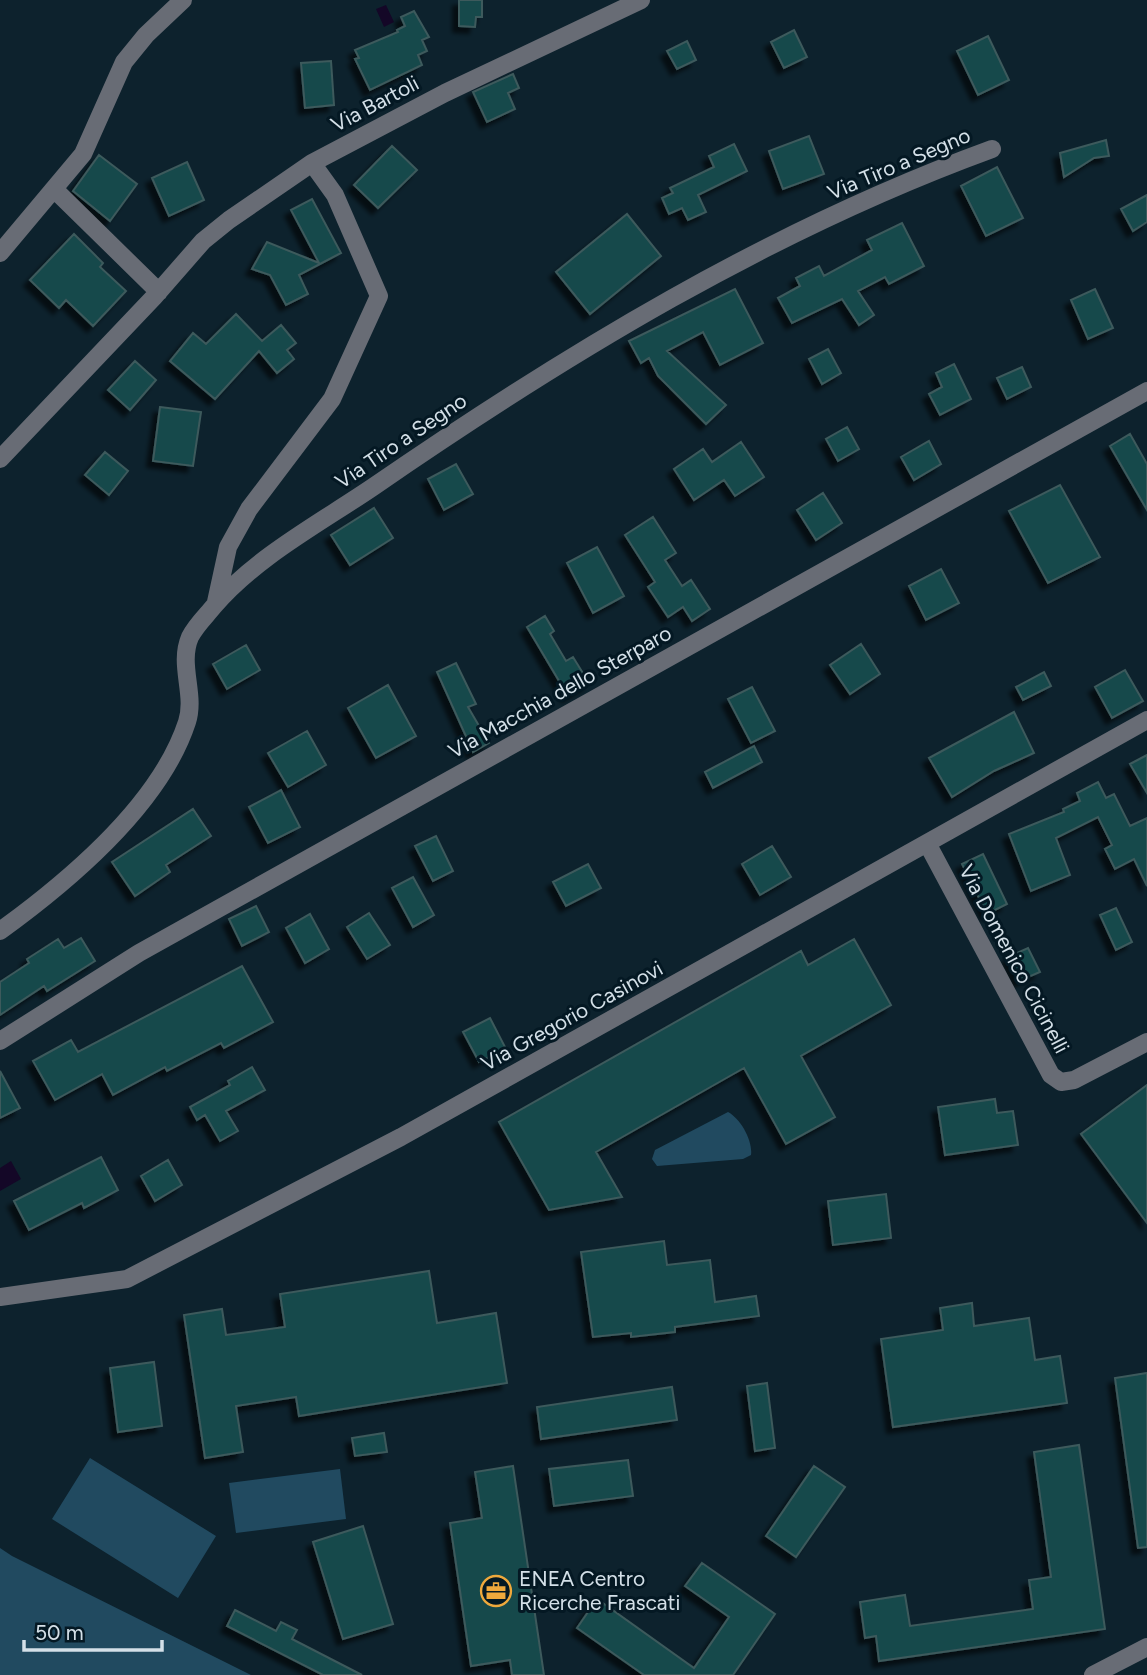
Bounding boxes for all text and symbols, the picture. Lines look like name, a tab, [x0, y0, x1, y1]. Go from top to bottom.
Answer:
street label: Via Bartoli	[327, 70, 423, 137]
street label: Via Tiro a Segno	[824, 122, 974, 205]
street label: Via Tiro a Segno	[330, 388, 471, 494]
street label: Via Macchia dello Sterparo	[444, 620, 676, 763]
street label: Via Domenico Cicinelli	[954, 860, 1075, 1057]
street label: Via Gregorio Casinovi	[477, 955, 667, 1076]
place label: ENEA Centro Ricerche Frascati	[519, 1566, 680, 1615]
office icon: ENEA Centro Ricerche Frascati	[479, 1574, 513, 1608]
scale bar	[24, 1608, 163, 1652]
text: 50 m	[35, 1620, 84, 1645]

